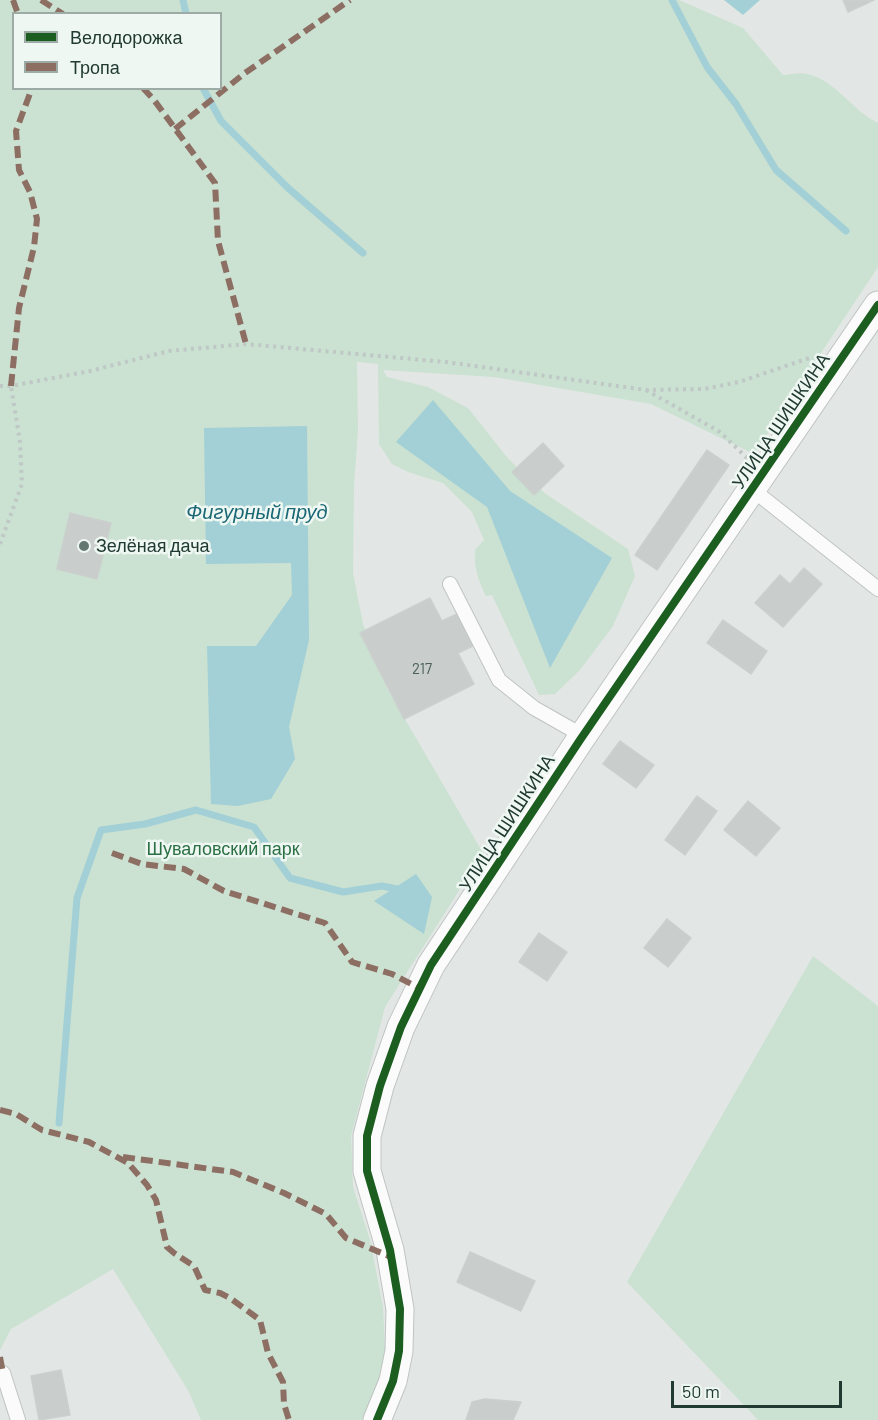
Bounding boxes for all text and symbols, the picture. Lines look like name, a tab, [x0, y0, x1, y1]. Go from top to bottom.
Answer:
legend	[12, 12, 222, 90]
text: Велодорожка	[70, 26, 182, 48]
text: Тропа	[70, 56, 120, 78]
street label: УЛИЦА ШИШКИНА	[728, 349, 834, 493]
water label: Фигурный пруд	[186, 500, 328, 524]
place label: Зелёная дача	[96, 535, 210, 557]
marker: Зелёная дача	[77, 539, 91, 553]
house number: 217	[412, 660, 432, 678]
street label: УЛИЦА ШИШКИНА	[455, 750, 559, 896]
park label: Шуваловский парк	[146, 838, 300, 860]
scale bar	[674, 1369, 845, 1407]
text: 50 m	[682, 1380, 720, 1402]

